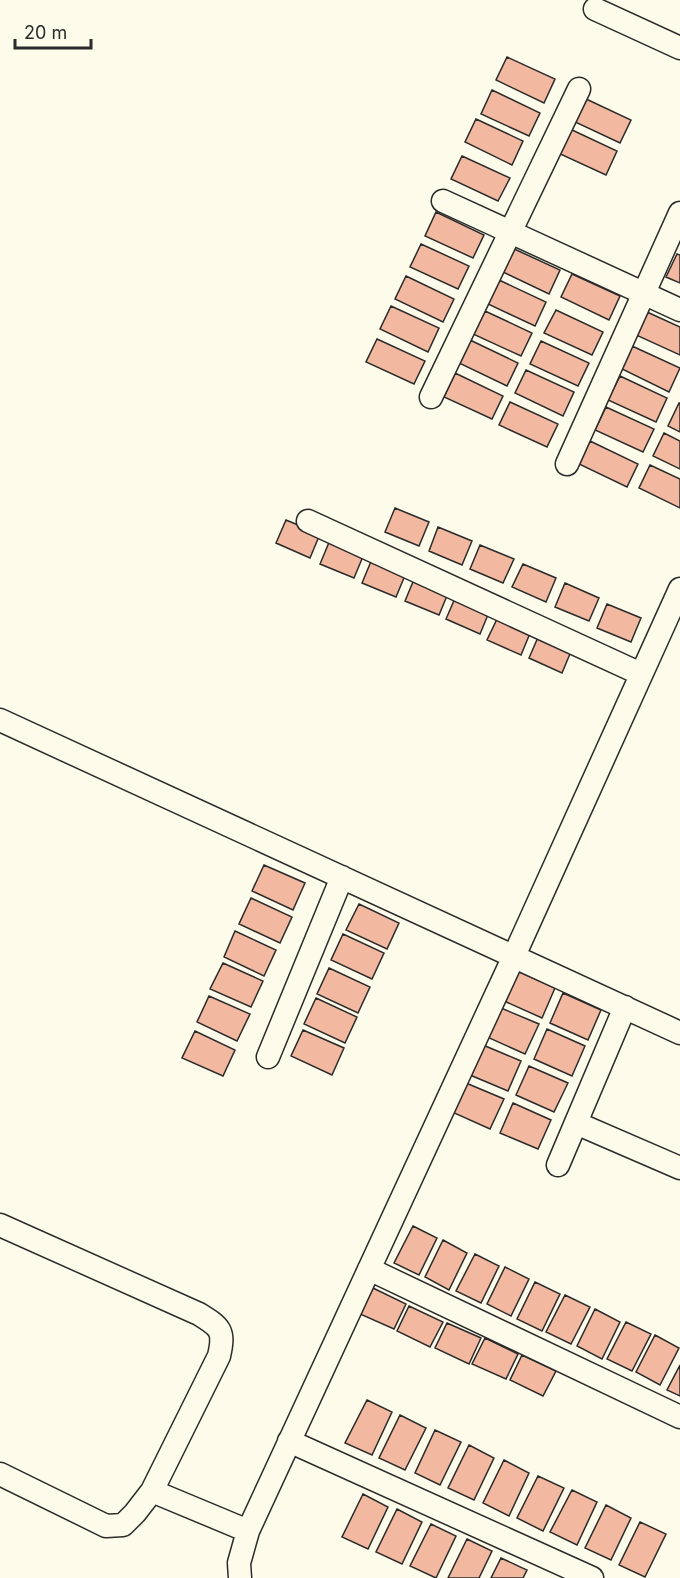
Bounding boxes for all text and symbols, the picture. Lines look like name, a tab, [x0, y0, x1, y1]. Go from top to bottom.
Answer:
scale bar	[15, 12, 92, 50]
text: 20 m	[24, 22, 67, 43]

